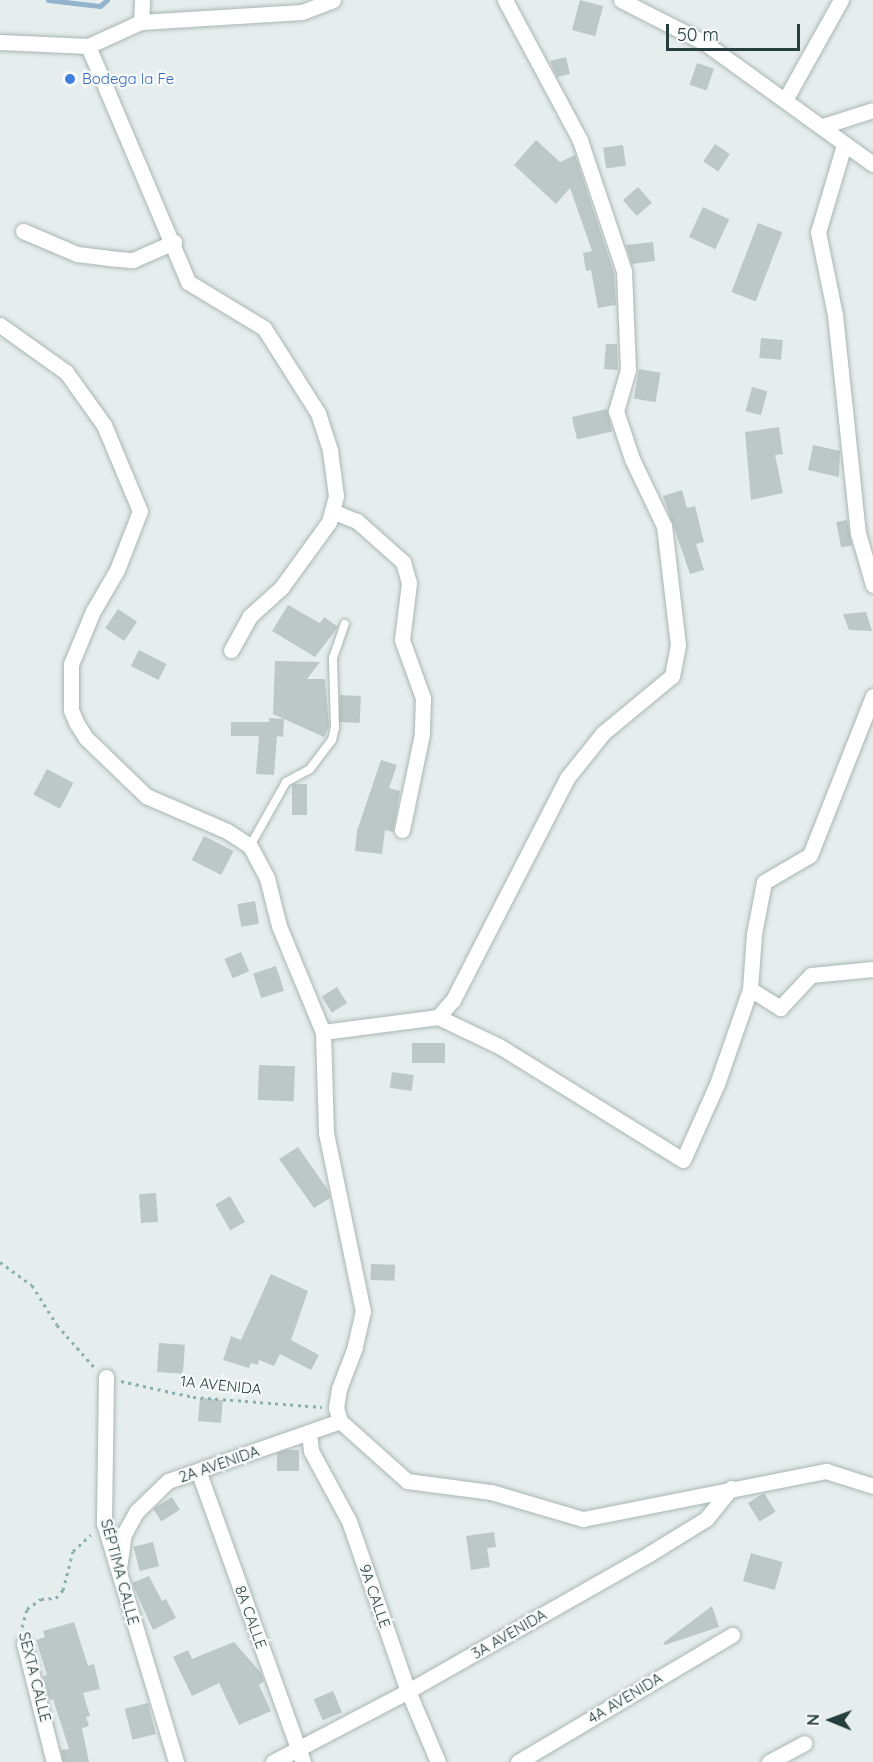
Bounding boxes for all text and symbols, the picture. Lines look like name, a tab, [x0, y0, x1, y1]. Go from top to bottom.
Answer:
scale bar	[669, 12, 802, 50]
text: 50 m	[677, 23, 719, 46]
place label: Bodega la Fe	[82, 70, 174, 88]
marker: Bodega la Fe	[63, 72, 77, 86]
street label: 1A AVENIDA	[180, 1372, 262, 1398]
street label: 2A AVENIDA	[176, 1442, 262, 1486]
street label: SÉPTIMA CALLE	[97, 1517, 143, 1627]
street label: 9A CALLE	[356, 1562, 394, 1630]
street label: 8A CALLE	[231, 1583, 271, 1651]
street label: 3A AVENIDA	[468, 1605, 550, 1663]
street label: SEXTA CALLE	[15, 1630, 55, 1724]
street label: 4A AVENIDA	[585, 1669, 665, 1727]
north arrow	[801, 1690, 861, 1750]
text: N	[803, 1714, 823, 1726]

